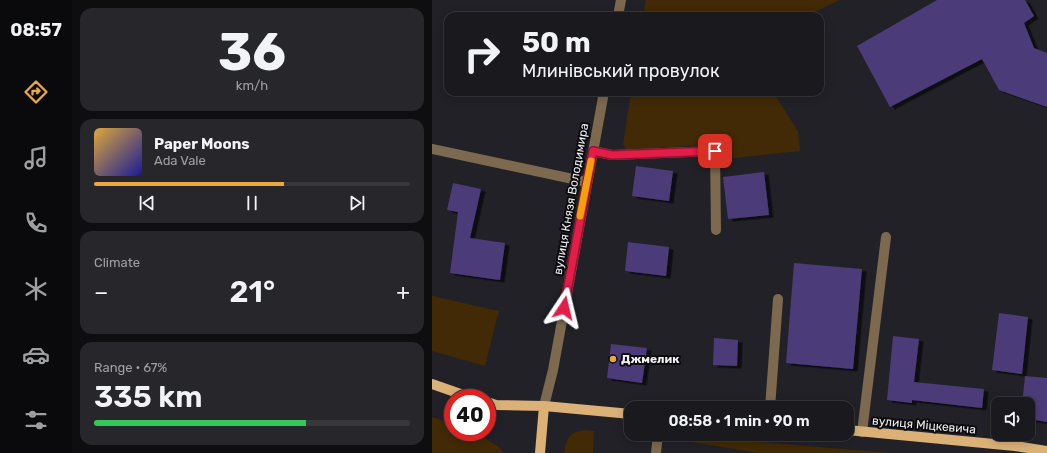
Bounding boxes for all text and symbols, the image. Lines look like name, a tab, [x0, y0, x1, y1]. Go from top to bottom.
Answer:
text: 08:57	[10, 19, 62, 41]
text: 36	[218, 21, 286, 83]
text: 50 m	[522, 26, 591, 59]
icon: right	[456, 28, 508, 80]
text: Млинівський провулок	[522, 60, 720, 82]
icon: directions	[22, 78, 50, 106]
text: km/h	[236, 78, 268, 93]
street label: вулиця Князя Володимира	[551, 122, 591, 276]
pin	[698, 134, 732, 168]
text: Paper Moons	[154, 135, 250, 153]
icon: arrive	[704, 140, 726, 162]
icon: music	[22, 144, 50, 172]
text: Ada Vale	[154, 153, 206, 168]
icon: previous	[136, 192, 158, 214]
icon: pause	[241, 192, 263, 214]
icon: next	[346, 192, 368, 214]
icon: phone	[22, 209, 50, 237]
text: Climate	[94, 255, 140, 270]
text: 21°	[230, 274, 275, 310]
icon: climate	[22, 275, 50, 303]
text: −	[94, 279, 108, 306]
text: +	[396, 279, 410, 306]
position arrow	[543, 287, 585, 329]
icon: car	[22, 341, 50, 369]
place label: Джмелик	[621, 352, 680, 366]
marker: Джмелик	[608, 354, 618, 364]
text: Range · 67%	[94, 360, 167, 375]
text: 335 km	[94, 379, 203, 415]
speed limit sign: 40	[444, 389, 496, 441]
map controls	[991, 397, 1035, 441]
button: sound	[991, 397, 1035, 441]
icon: filters	[22, 406, 50, 434]
text: 08:58 · 1 min · 90 m	[668, 412, 810, 430]
street label: вулиця Міцкевича	[872, 413, 976, 437]

